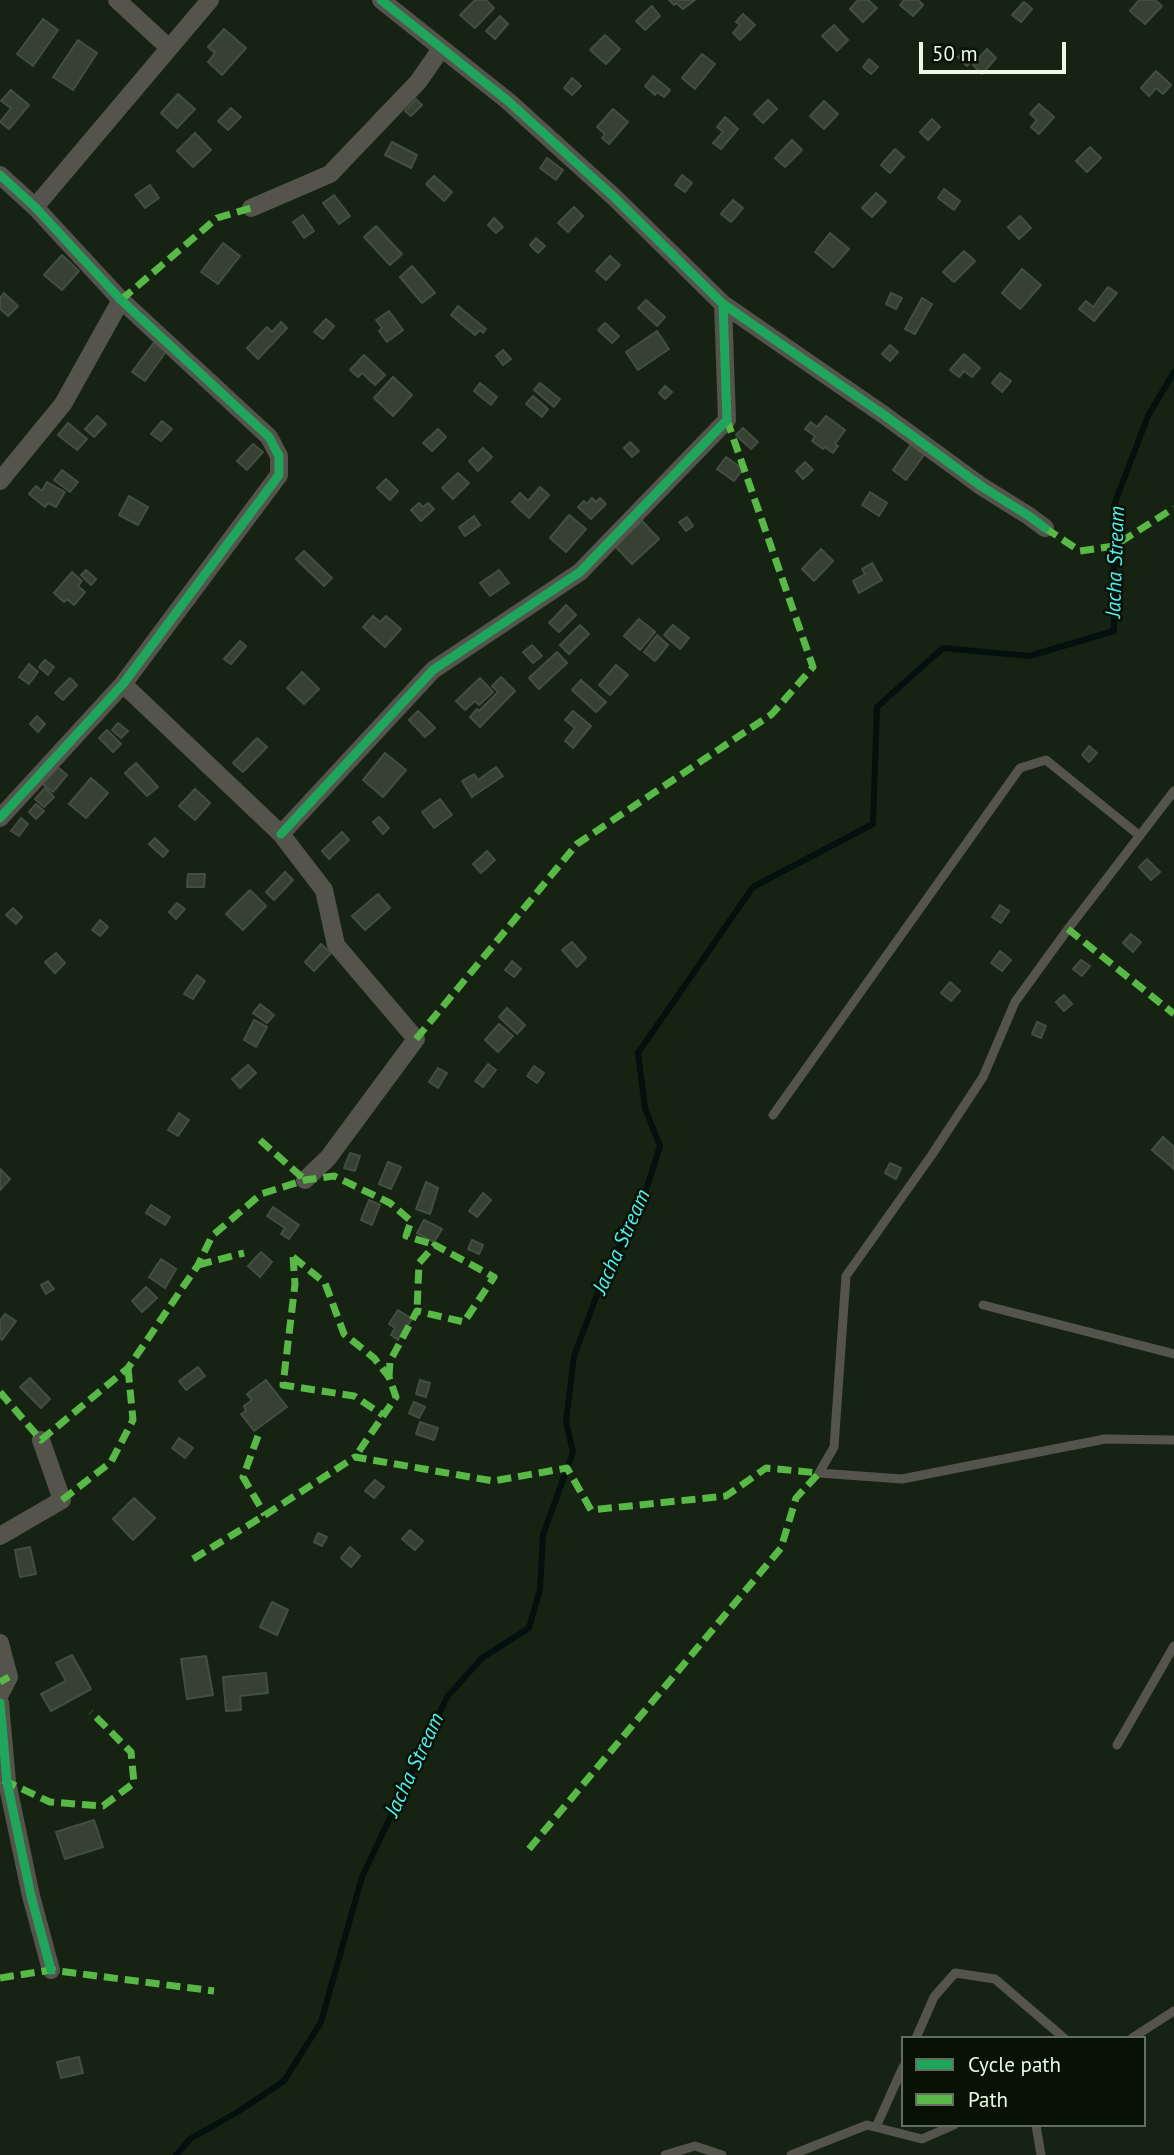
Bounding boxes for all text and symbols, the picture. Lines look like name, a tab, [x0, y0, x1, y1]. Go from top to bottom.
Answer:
scale bar	[922, 28, 1069, 72]
text: 50 m	[932, 40, 978, 67]
water label: Jacha Stream	[1101, 506, 1131, 618]
water label: Jacha Stream	[588, 1186, 656, 1298]
water label: Jacha Stream	[380, 1709, 450, 1821]
legend	[901, 2036, 1146, 2127]
text: Cycle path	[968, 2051, 1061, 2078]
text: Path	[968, 2086, 1008, 2113]

